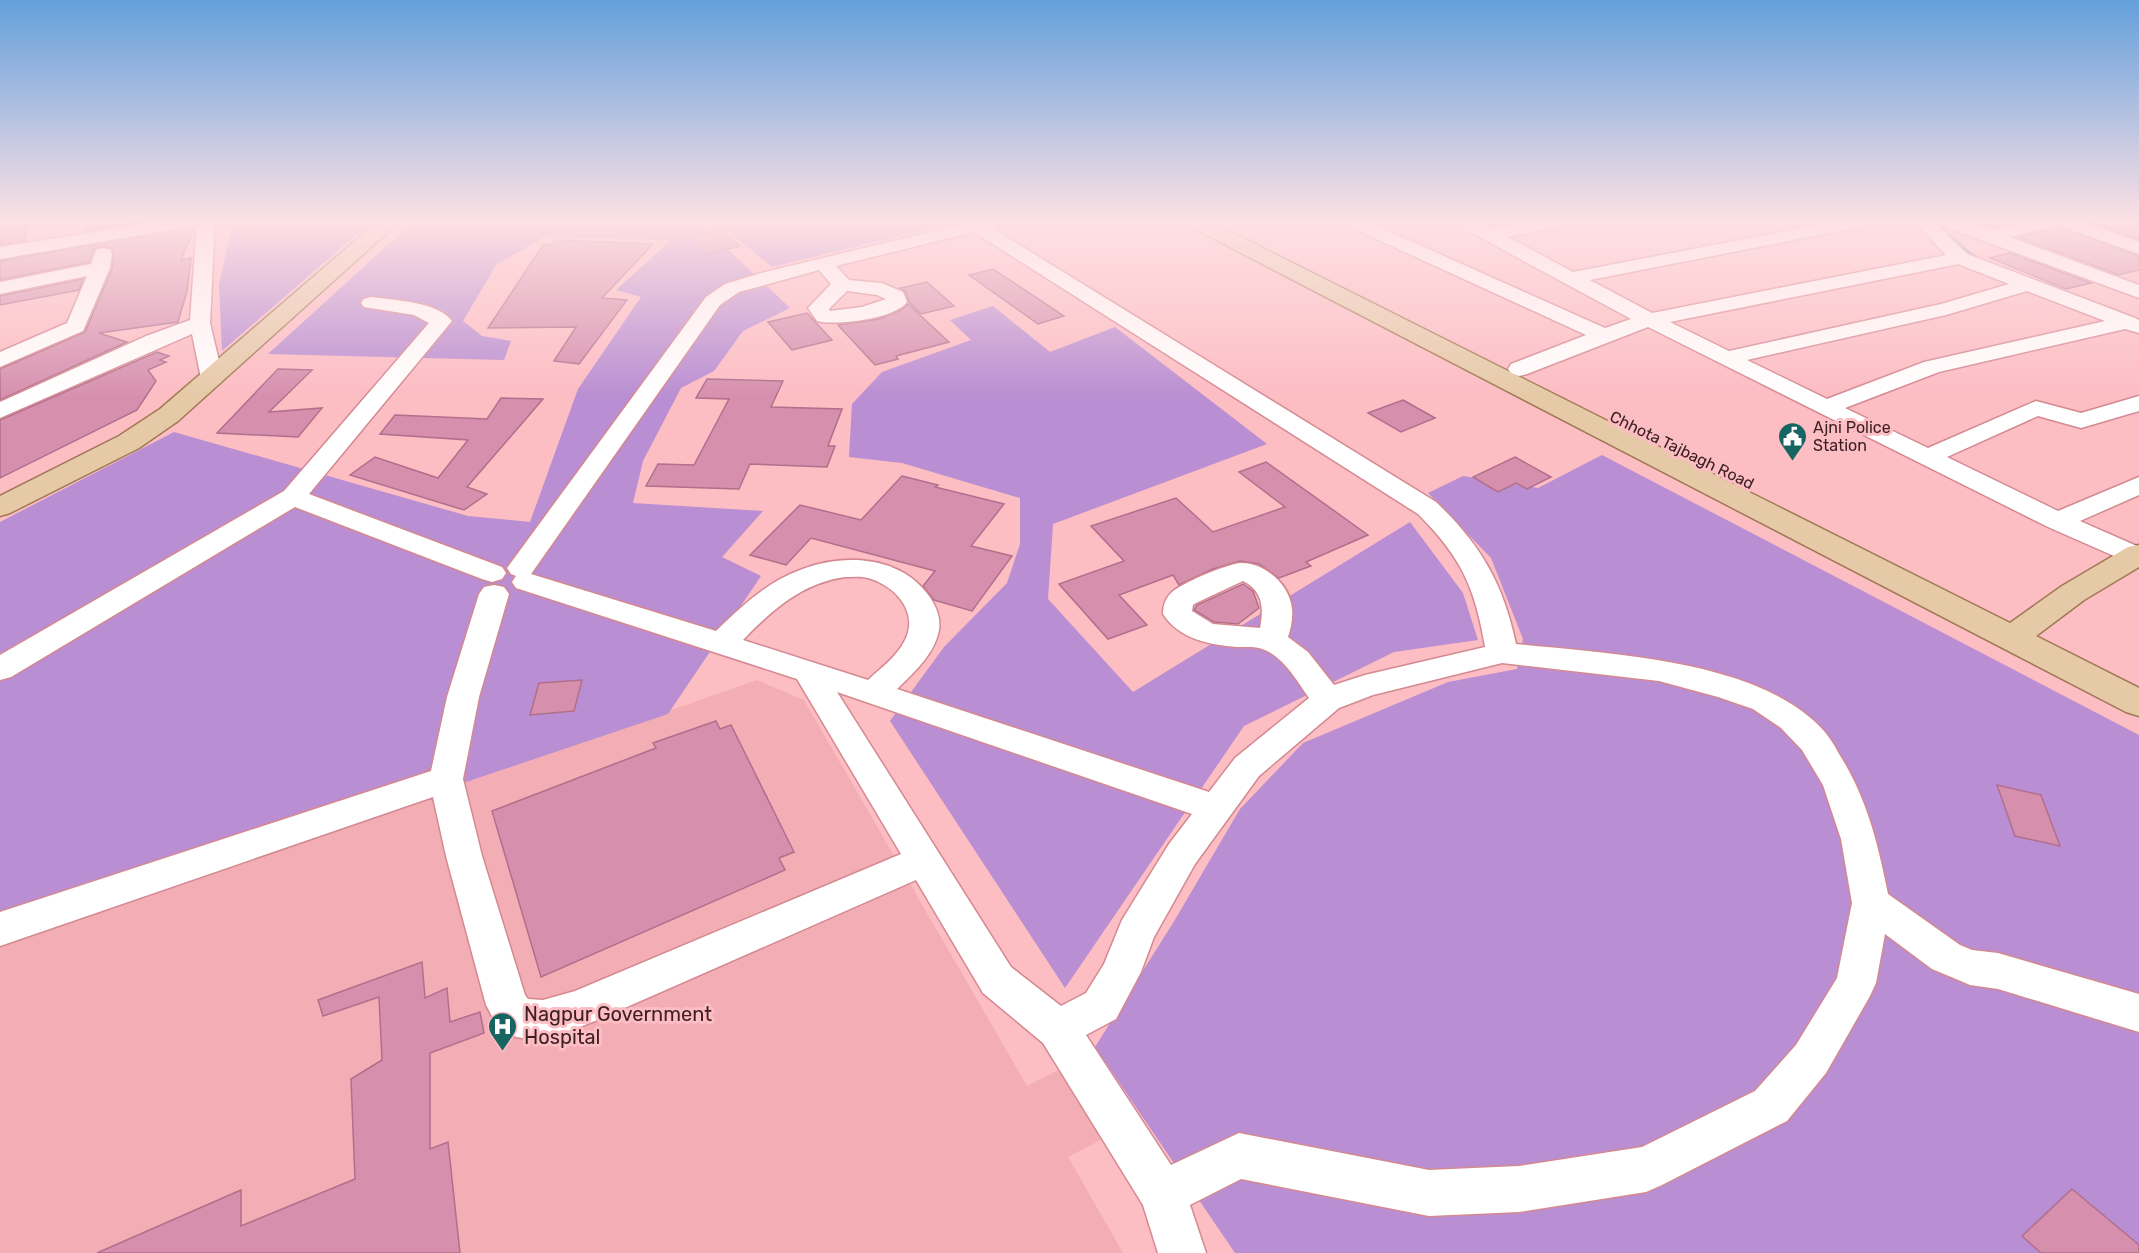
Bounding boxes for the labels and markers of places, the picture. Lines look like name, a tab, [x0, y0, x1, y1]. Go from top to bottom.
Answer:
place label: Ajni Police Station	[1813, 418, 1891, 455]
public building icon: Ajni Police Station	[1776, 420, 1808, 462]
place label: Nagpur Government Hospital	[524, 1002, 712, 1049]
hospital icon: Nagpur Government Hospital	[487, 1010, 519, 1052]

